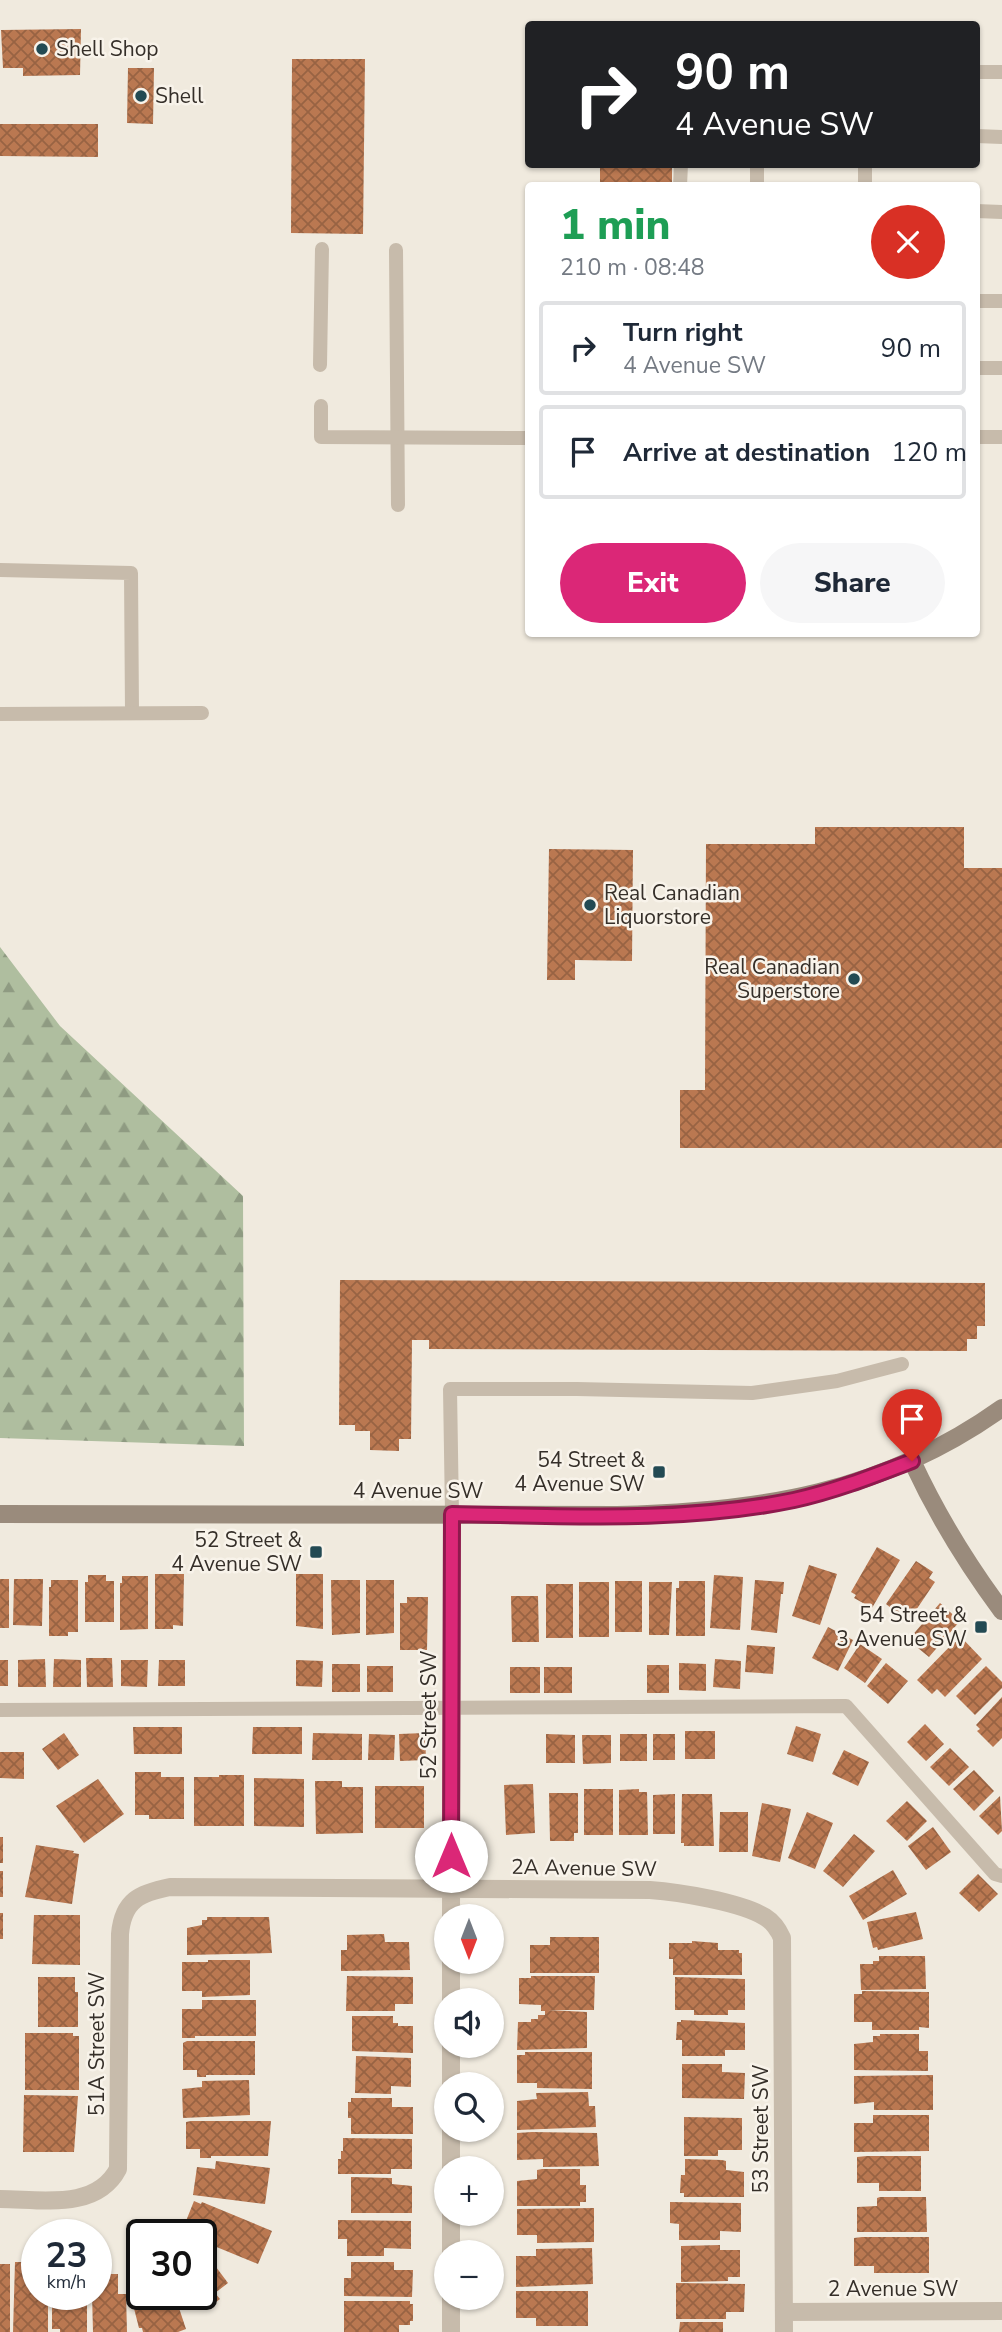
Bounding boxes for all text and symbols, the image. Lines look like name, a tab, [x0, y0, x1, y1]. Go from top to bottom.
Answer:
place label: Shell Shop	[56, 35, 159, 63]
text: 90 m	[675, 39, 790, 106]
marker: Shell Shop	[34, 41, 50, 57]
icon: right	[560, 49, 651, 140]
place label: Shell	[155, 82, 204, 110]
marker: Shell	[133, 88, 149, 104]
text: 4 Avenue SW	[675, 103, 874, 146]
text: 1 min	[560, 197, 670, 254]
button: close	[871, 205, 945, 279]
text: 210 m · 08:48	[560, 252, 705, 283]
text: Turn right	[623, 315, 742, 350]
icon: right	[564, 329, 602, 367]
text: 90 m	[881, 331, 941, 366]
text: 4 Avenue SW	[623, 350, 766, 381]
icon: arrive	[564, 433, 602, 471]
text: Arrive at destination	[623, 435, 870, 470]
text: 120 m	[891, 435, 967, 470]
button: Exit	[560, 543, 746, 623]
button: Share	[760, 543, 945, 623]
place label: Real Canadian Liquorstore	[604, 879, 740, 931]
marker: Real Canadian Liquorstore	[582, 897, 598, 913]
place label: Real Canadian Superstore	[704, 953, 840, 1005]
marker: Real Canadian Superstore	[846, 971, 862, 987]
pin	[882, 1389, 942, 1461]
icon: arrive	[893, 1400, 931, 1438]
place label: 54 Street & 4 Avenue SW	[514, 1446, 645, 1498]
marker: 54 Street & 4 Avenue SW	[651, 1464, 667, 1480]
street label: 4 Avenue SW	[353, 1477, 483, 1505]
place label: 52 Street & 4 Avenue SW	[171, 1526, 302, 1578]
marker: 52 Street & 4 Avenue SW	[308, 1544, 324, 1560]
place label: 54 Street & 3 Avenue SW	[836, 1601, 967, 1653]
marker: 54 Street & 3 Avenue SW	[973, 1619, 989, 1635]
street label: 52 Street SW	[415, 1650, 443, 1780]
position arrow	[414, 1819, 488, 1893]
street label: 2A Avenue SW	[511, 1853, 657, 1883]
north arrow	[434, 1904, 504, 1974]
map controls	[434, 1904, 504, 2310]
street label: 51A Street SW	[83, 1972, 111, 2116]
button: sound	[434, 1988, 504, 2058]
street label: 53 Street SW	[747, 2064, 775, 2194]
button: search	[434, 2072, 504, 2142]
button: +	[434, 2156, 504, 2226]
speed limit sign: 30	[126, 2219, 217, 2310]
text: 23	[45, 2232, 88, 2279]
button: −	[434, 2240, 504, 2310]
text: km/h	[47, 2270, 86, 2294]
street label: 2 Avenue SW	[828, 2275, 958, 2303]

